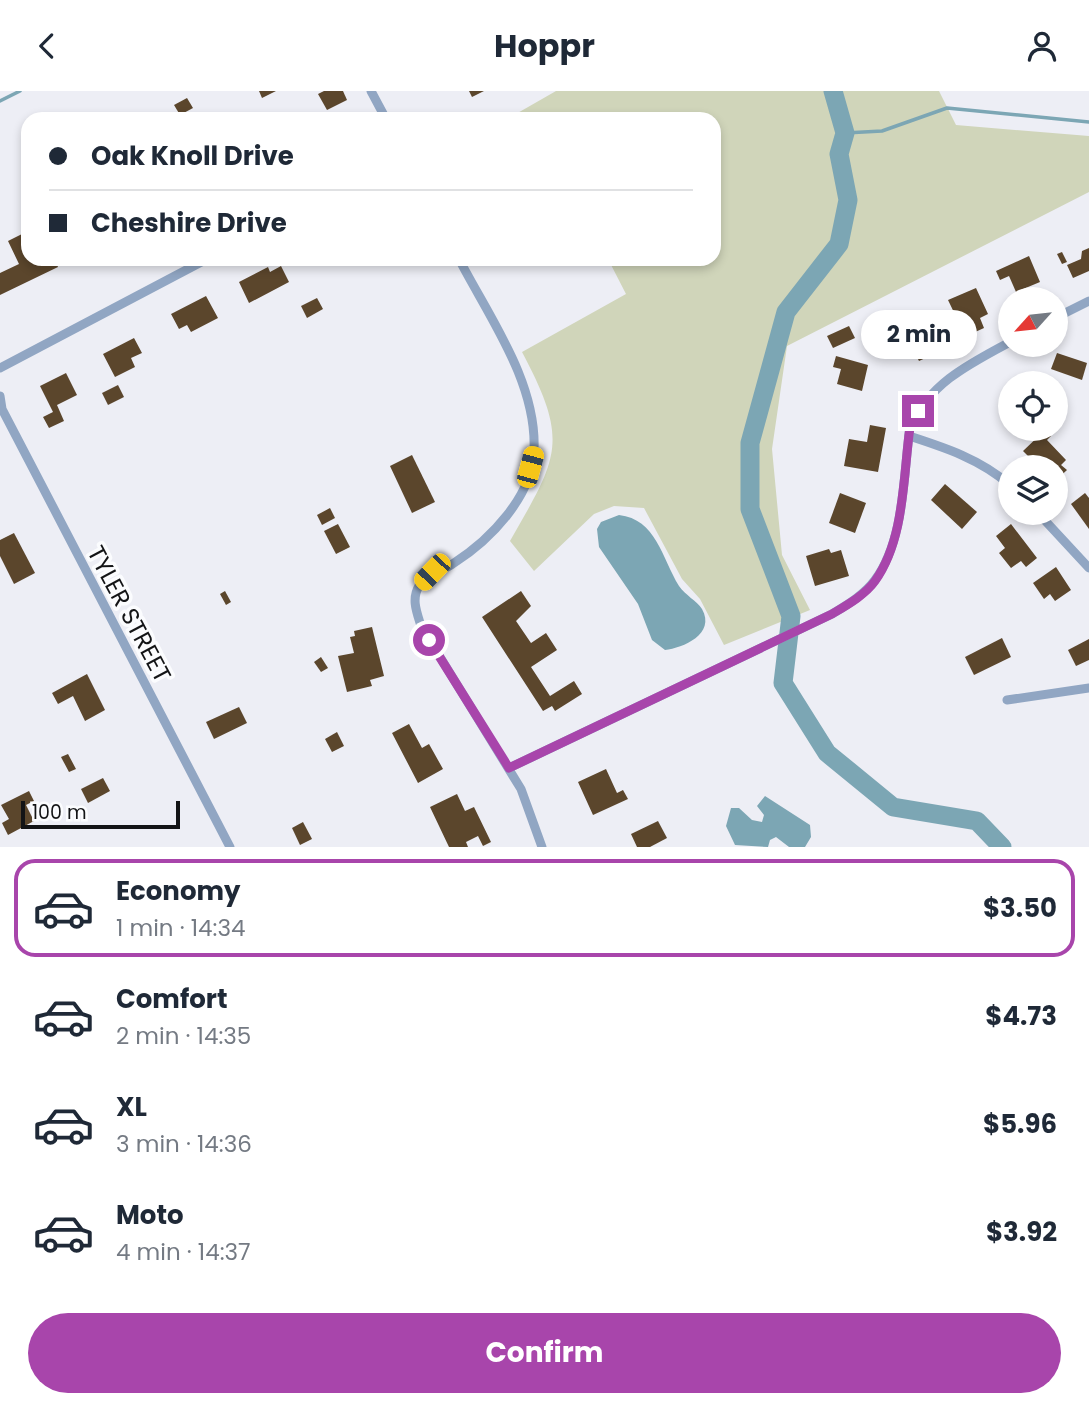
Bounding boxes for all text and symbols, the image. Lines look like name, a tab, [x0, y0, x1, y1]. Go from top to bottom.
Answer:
text: Hoppr	[494, 23, 595, 68]
icon: back	[28, 27, 66, 65]
icon: person	[1023, 27, 1061, 65]
text: Oak Knoll Drive	[91, 138, 294, 174]
text: Cheshire Drive	[91, 205, 287, 241]
north arrow	[998, 287, 1068, 357]
map controls	[998, 287, 1068, 525]
callout: 2 min	[860, 309, 976, 359]
text: 2 min	[887, 318, 951, 350]
button: locate	[998, 371, 1068, 441]
route end	[902, 395, 934, 427]
car	[515, 444, 546, 490]
button: layers	[998, 455, 1068, 525]
street label: TYLER STREET	[80, 540, 179, 688]
car	[410, 550, 455, 594]
route start	[413, 624, 445, 656]
scale bar	[21, 798, 180, 830]
text: 100 m	[32, 799, 87, 826]
text: Economy	[116, 873, 240, 909]
icon: car	[32, 877, 95, 940]
text: $3.50	[983, 890, 1057, 926]
text: 1 min · 14:34	[116, 912, 245, 944]
text: Comfort	[116, 981, 228, 1017]
icon: car	[32, 985, 95, 1048]
text: $4.73	[985, 998, 1057, 1034]
text: 2 min · 14:35	[116, 1020, 251, 1052]
text: XL	[116, 1089, 147, 1125]
icon: car	[32, 1093, 95, 1156]
text: $5.96	[983, 1106, 1057, 1142]
text: 3 min · 14:36	[116, 1128, 252, 1160]
text: Moto	[116, 1197, 184, 1233]
icon: car	[32, 1201, 95, 1264]
text: $3.92	[986, 1214, 1057, 1250]
text: 4 min · 14:37	[116, 1236, 251, 1268]
button: Confirm	[28, 1313, 1061, 1393]

